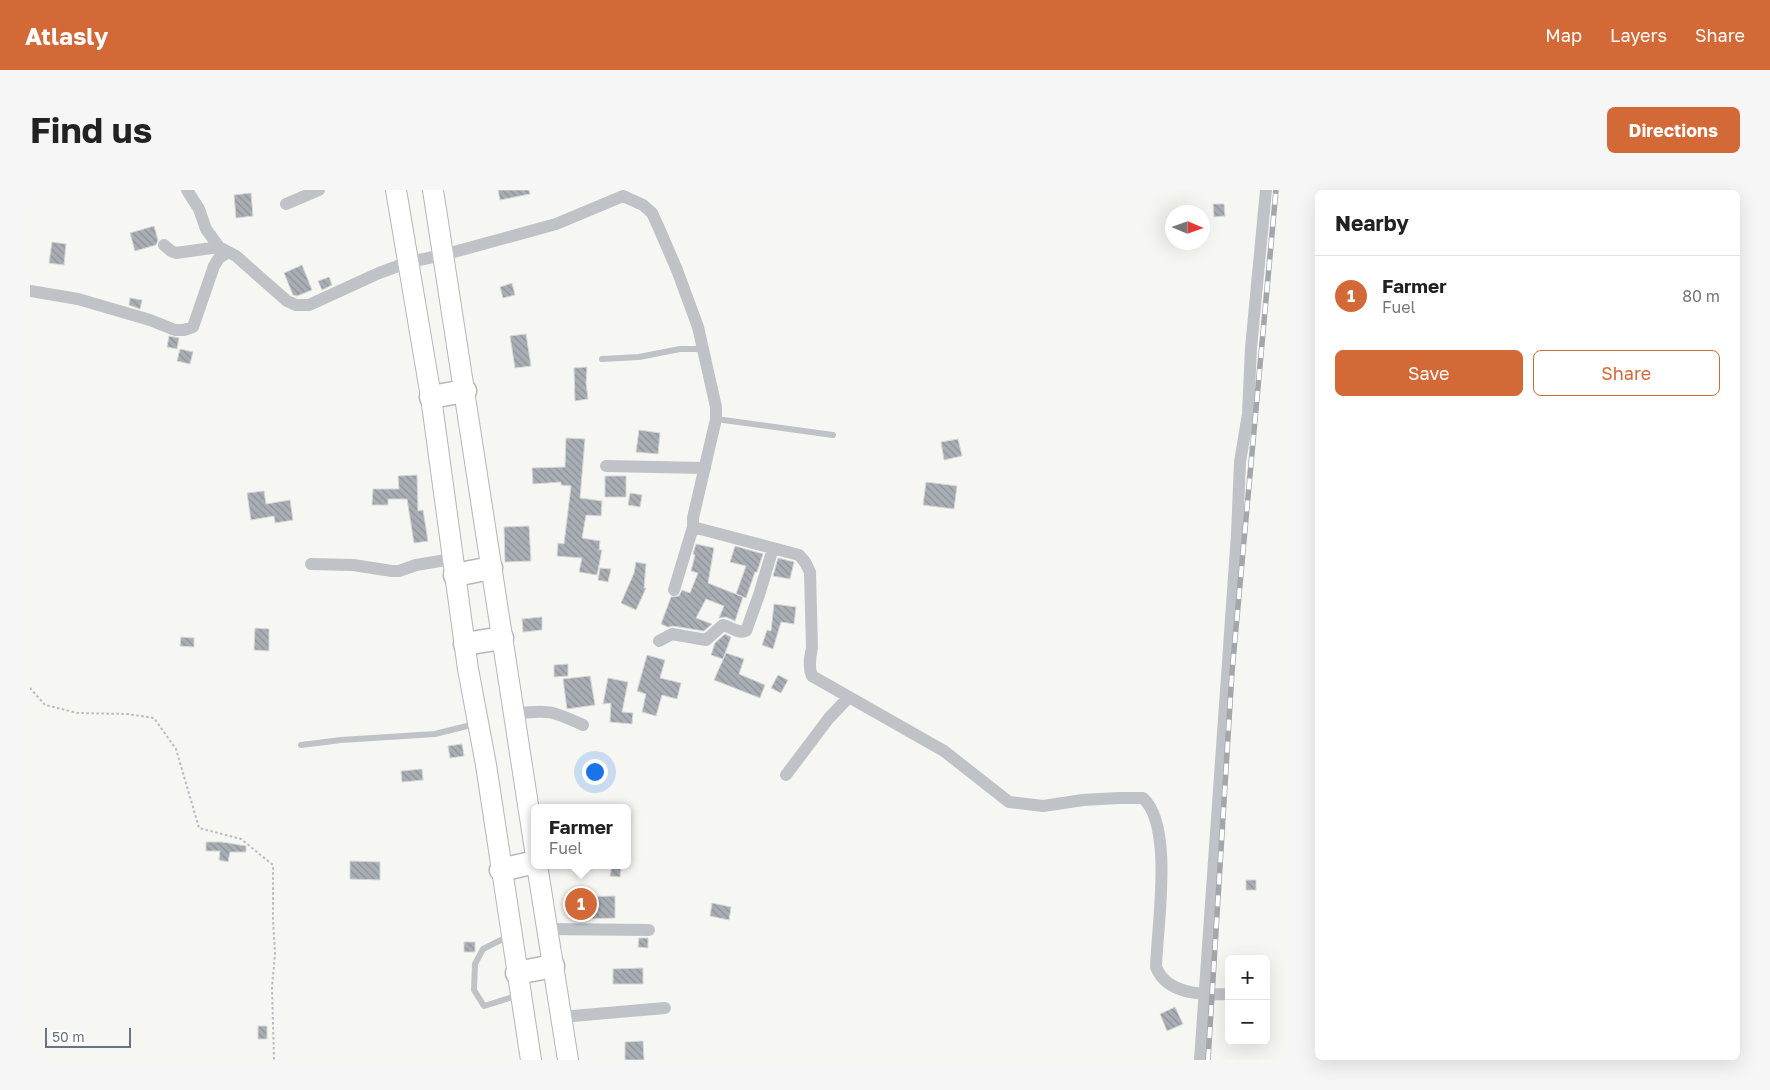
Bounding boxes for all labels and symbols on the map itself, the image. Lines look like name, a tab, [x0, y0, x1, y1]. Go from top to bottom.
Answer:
north arrow	[1165, 205, 1210, 250]
your location	[582, 759, 608, 785]
pin: 1	[565, 885, 597, 923]
scale bar	[45, 1025, 131, 1048]

